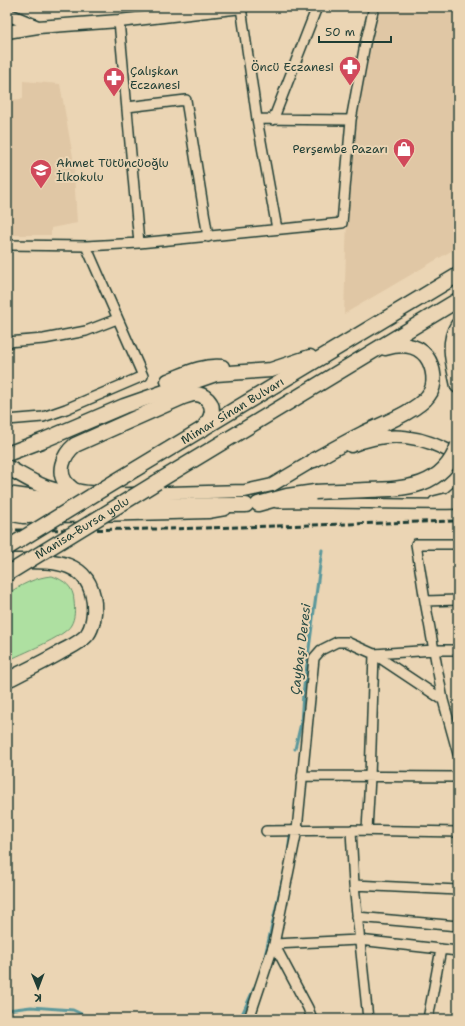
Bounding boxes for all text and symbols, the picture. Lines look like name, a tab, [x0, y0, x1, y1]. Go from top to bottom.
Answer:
scale bar	[319, 18, 391, 44]
text: 50 m	[325, 24, 355, 40]
pharmacy icon: Öncü Eczanesi	[337, 54, 363, 87]
place label: Öncü Eczanesi	[251, 59, 334, 75]
place label: Çalışkan Eczanesi	[130, 63, 180, 93]
pharmacy icon: Çalışkan Eczanesi	[101, 65, 127, 98]
shop icon: Perşembe Pazarı	[391, 136, 417, 169]
place label: Perşembe Pazarı	[292, 141, 388, 157]
place label: Ahmet Tütüncüoğlu İlkokulu	[56, 155, 169, 185]
school or university icon: Ahmet Tütüncüoğlu İlkokulu	[28, 157, 54, 190]
street label: Mimar Sinan Bulvarı	[178, 374, 287, 448]
street label: Manisa-Bursa yolu	[32, 493, 132, 563]
water label: Çaybaşı Deresi	[286, 602, 315, 696]
north arrow	[18, 968, 58, 1008]
text: K	[34, 990, 42, 1005]

